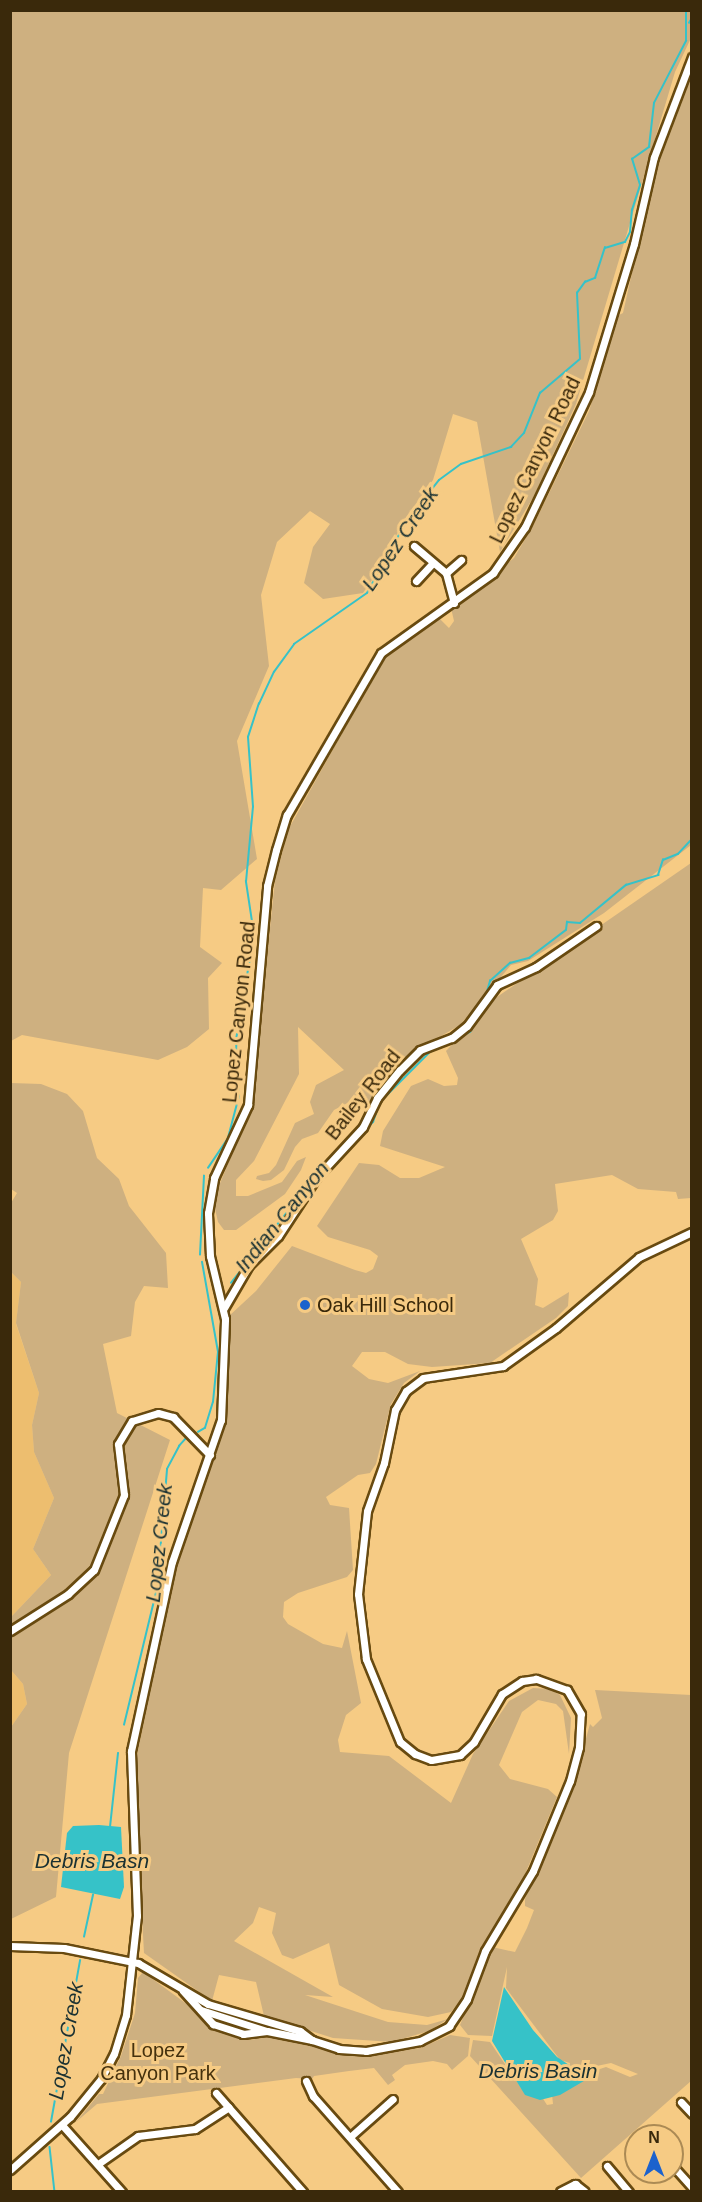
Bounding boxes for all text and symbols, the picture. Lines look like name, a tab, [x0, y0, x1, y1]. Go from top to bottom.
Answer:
street label: Lopez Canyon Road	[484, 373, 586, 547]
water label: Lopez Creek	[356, 483, 444, 595]
street label: Lopez Canyon Road	[218, 920, 260, 1104]
street label: Bailey Road	[320, 1045, 406, 1145]
water label: Indian Canyon	[230, 1156, 334, 1278]
place label: Oak Hill School	[317, 1293, 454, 1317]
marker: Oak Hill School	[298, 1298, 312, 1312]
water label: Lopez Creek	[140, 1482, 178, 1604]
water label: Debris Basn	[35, 1848, 149, 1874]
water label: Lopez Creek	[43, 1980, 89, 2102]
park label: Lopez Canyon Park	[100, 2038, 216, 2085]
water label: Debris Basin	[478, 2058, 598, 2084]
north arrow	[624, 2124, 684, 2184]
text: N	[648, 2129, 660, 2146]

